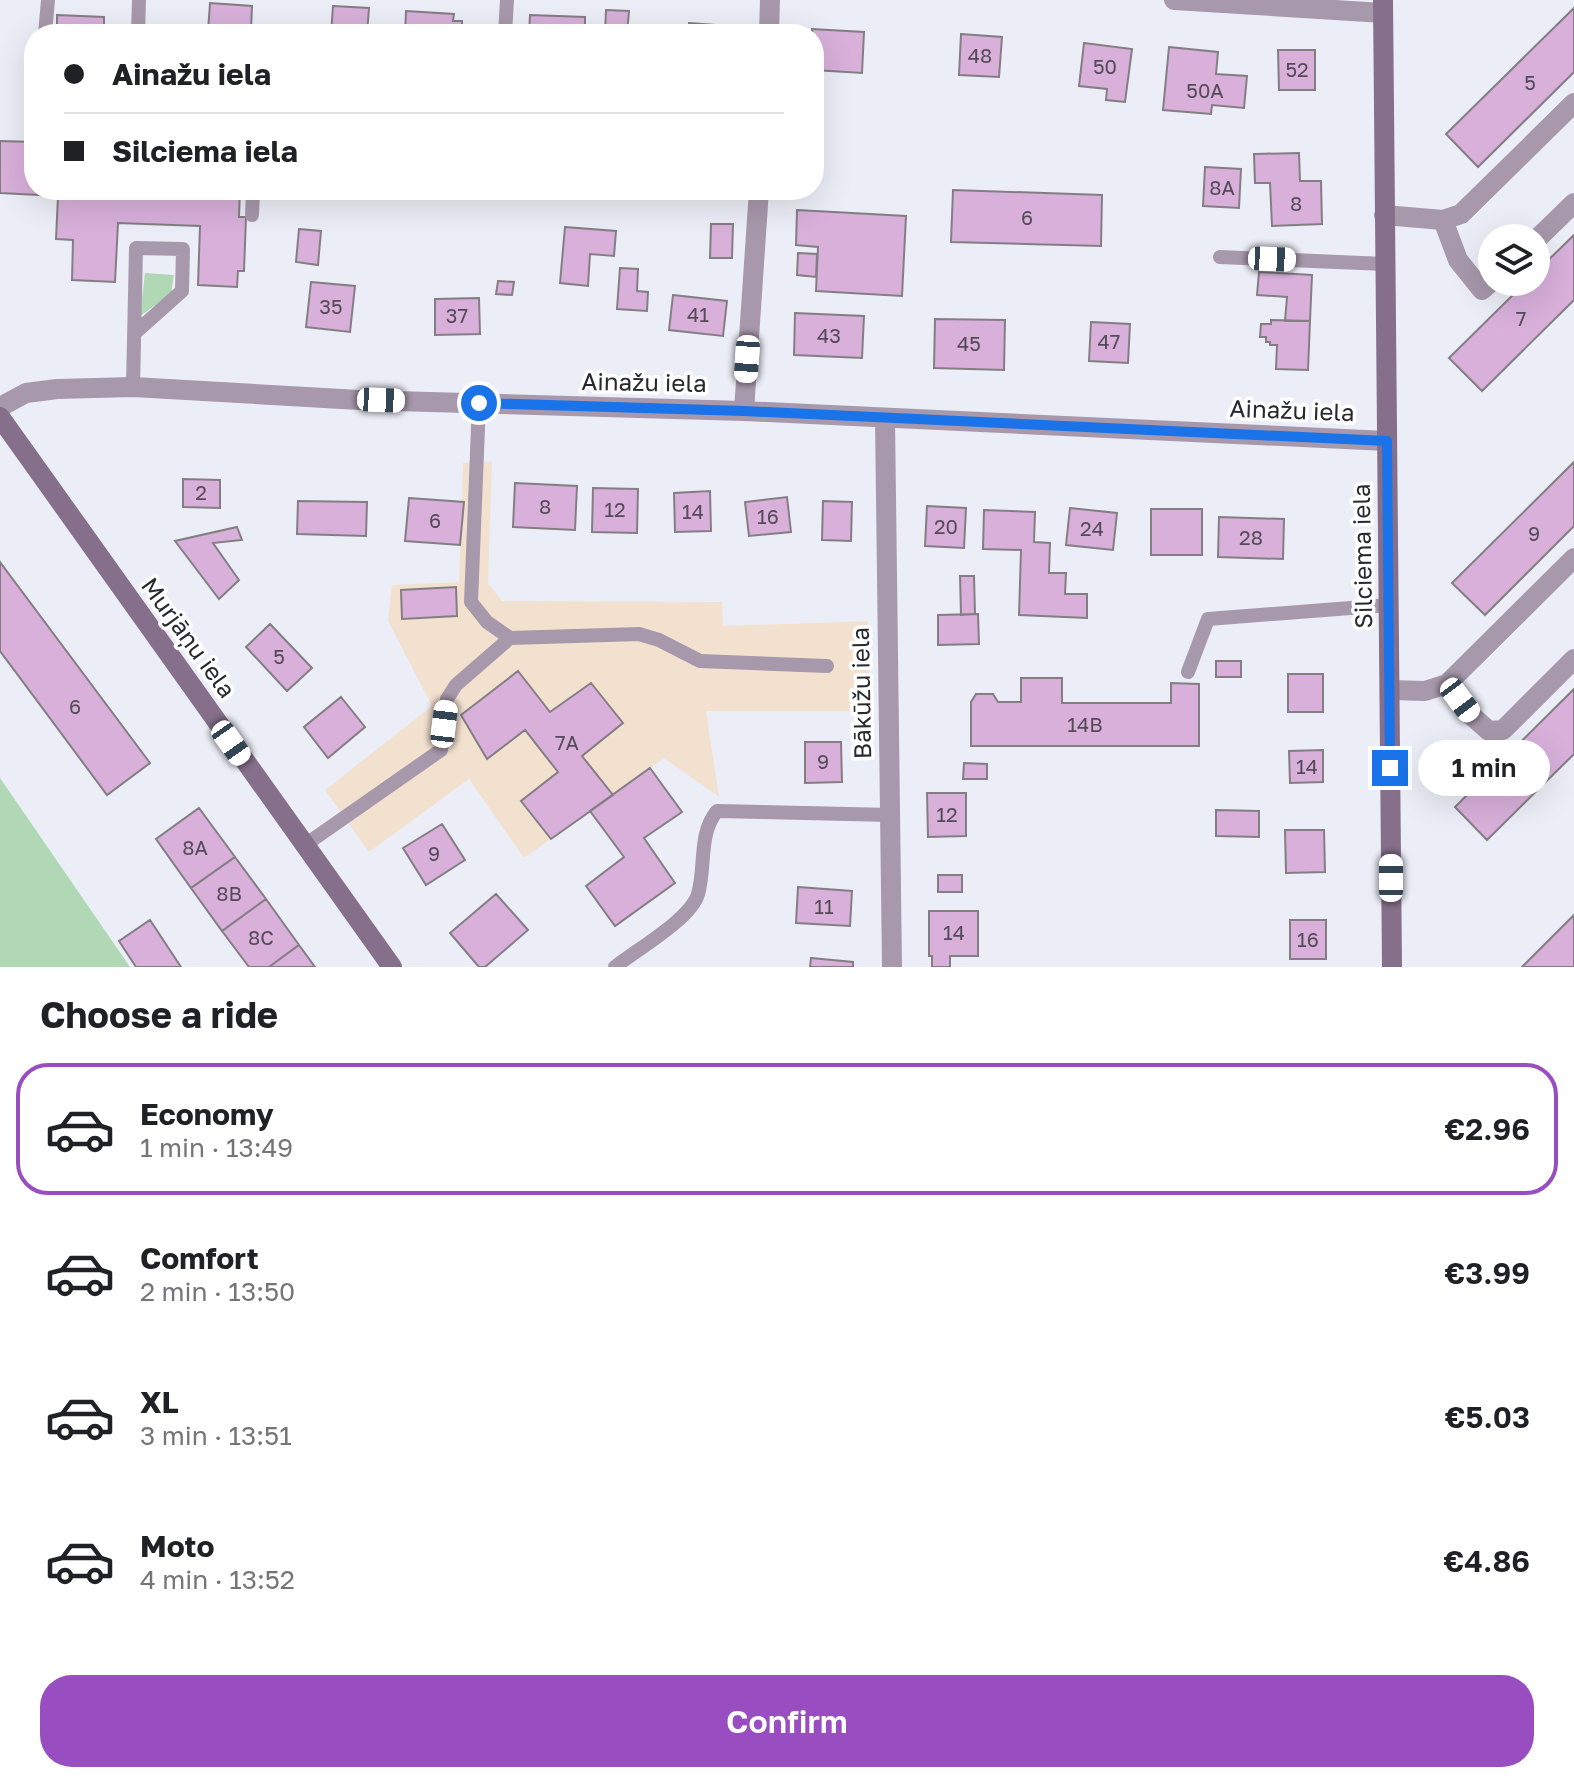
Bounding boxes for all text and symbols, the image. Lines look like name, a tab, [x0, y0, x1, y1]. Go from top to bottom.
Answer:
house number: 48	[968, 43, 992, 67]
house number: 50	[1093, 54, 1117, 78]
text: Ainažu iela	[112, 56, 271, 92]
house number: 52	[1285, 57, 1309, 81]
house number: 5	[1524, 70, 1536, 94]
house number: 50A	[1186, 78, 1224, 102]
text: Silciema iela	[112, 133, 298, 169]
house number: 8A	[1209, 175, 1235, 199]
house number: 8	[1290, 191, 1302, 215]
house number: 6	[1021, 205, 1033, 229]
map controls	[1478, 224, 1550, 296]
button: layers	[1478, 224, 1550, 296]
car	[1248, 246, 1296, 272]
house number: 35	[319, 294, 343, 318]
house number: 41	[687, 302, 709, 326]
house number: 37	[446, 303, 468, 327]
house number: 7	[1516, 306, 1526, 330]
house number: 43	[817, 323, 841, 347]
house number: 47	[1098, 329, 1120, 353]
house number: 45	[957, 331, 981, 355]
car	[733, 334, 761, 384]
street label: Ainažu iela	[581, 366, 707, 397]
route start	[461, 385, 497, 421]
car	[357, 387, 405, 413]
street label: Ainažu iela	[1229, 393, 1355, 426]
house number: 2	[195, 480, 207, 504]
street label: Silciema iela	[1346, 483, 1377, 629]
house number: 8	[539, 494, 551, 518]
house number: 12	[604, 497, 626, 521]
house number: 14	[682, 499, 704, 523]
house number: 16	[757, 504, 779, 528]
house number: 6	[429, 508, 441, 532]
house number: 20	[934, 514, 958, 538]
house number: 24	[1080, 516, 1104, 540]
house number: 9	[1528, 521, 1540, 545]
house number: 28	[1239, 525, 1263, 549]
street label: Murjāņu iela	[135, 571, 242, 703]
street label: Bākūžu iela	[845, 627, 876, 759]
house number: 5	[273, 644, 285, 668]
car	[1436, 674, 1484, 726]
house number: 6	[69, 694, 81, 718]
car	[429, 699, 459, 749]
house number: 14B	[1067, 712, 1103, 736]
car	[207, 716, 255, 770]
house number: 7A	[555, 730, 579, 754]
callout: 1 min	[1418, 740, 1550, 796]
house number: 9	[817, 749, 829, 773]
route end	[1372, 750, 1408, 786]
text: 1 min	[1451, 752, 1517, 783]
house number: 14	[1296, 754, 1318, 778]
house number: 12	[936, 802, 958, 826]
house number: 8A	[182, 835, 208, 859]
house number: 9	[428, 841, 440, 865]
car	[1379, 854, 1403, 902]
house number: 8B	[216, 881, 242, 905]
house number: 11	[814, 894, 834, 918]
house number: 14	[943, 920, 965, 944]
house number: 8C	[248, 925, 274, 949]
house number: 16	[1297, 927, 1319, 951]
text: Choose a ride	[40, 993, 278, 1036]
icon: car	[44, 1093, 116, 1165]
text: Economy	[140, 1096, 274, 1132]
text: €2.96	[1445, 1111, 1530, 1147]
text: 1 min · 13:49	[140, 1132, 293, 1163]
icon: car	[44, 1237, 116, 1309]
text: Comfort	[140, 1240, 259, 1276]
text: €3.99	[1444, 1255, 1530, 1291]
text: 2 min · 13:50	[140, 1276, 295, 1307]
icon: car	[44, 1381, 116, 1453]
text: XL	[140, 1384, 179, 1420]
text: €5.03	[1445, 1399, 1530, 1435]
text: 3 min · 13:51	[140, 1420, 292, 1451]
icon: car	[44, 1525, 116, 1597]
text: Moto	[140, 1528, 215, 1564]
text: €4.86	[1444, 1543, 1530, 1579]
text: 4 min · 13:52	[140, 1564, 295, 1595]
button: Confirm	[40, 1675, 1534, 1767]

